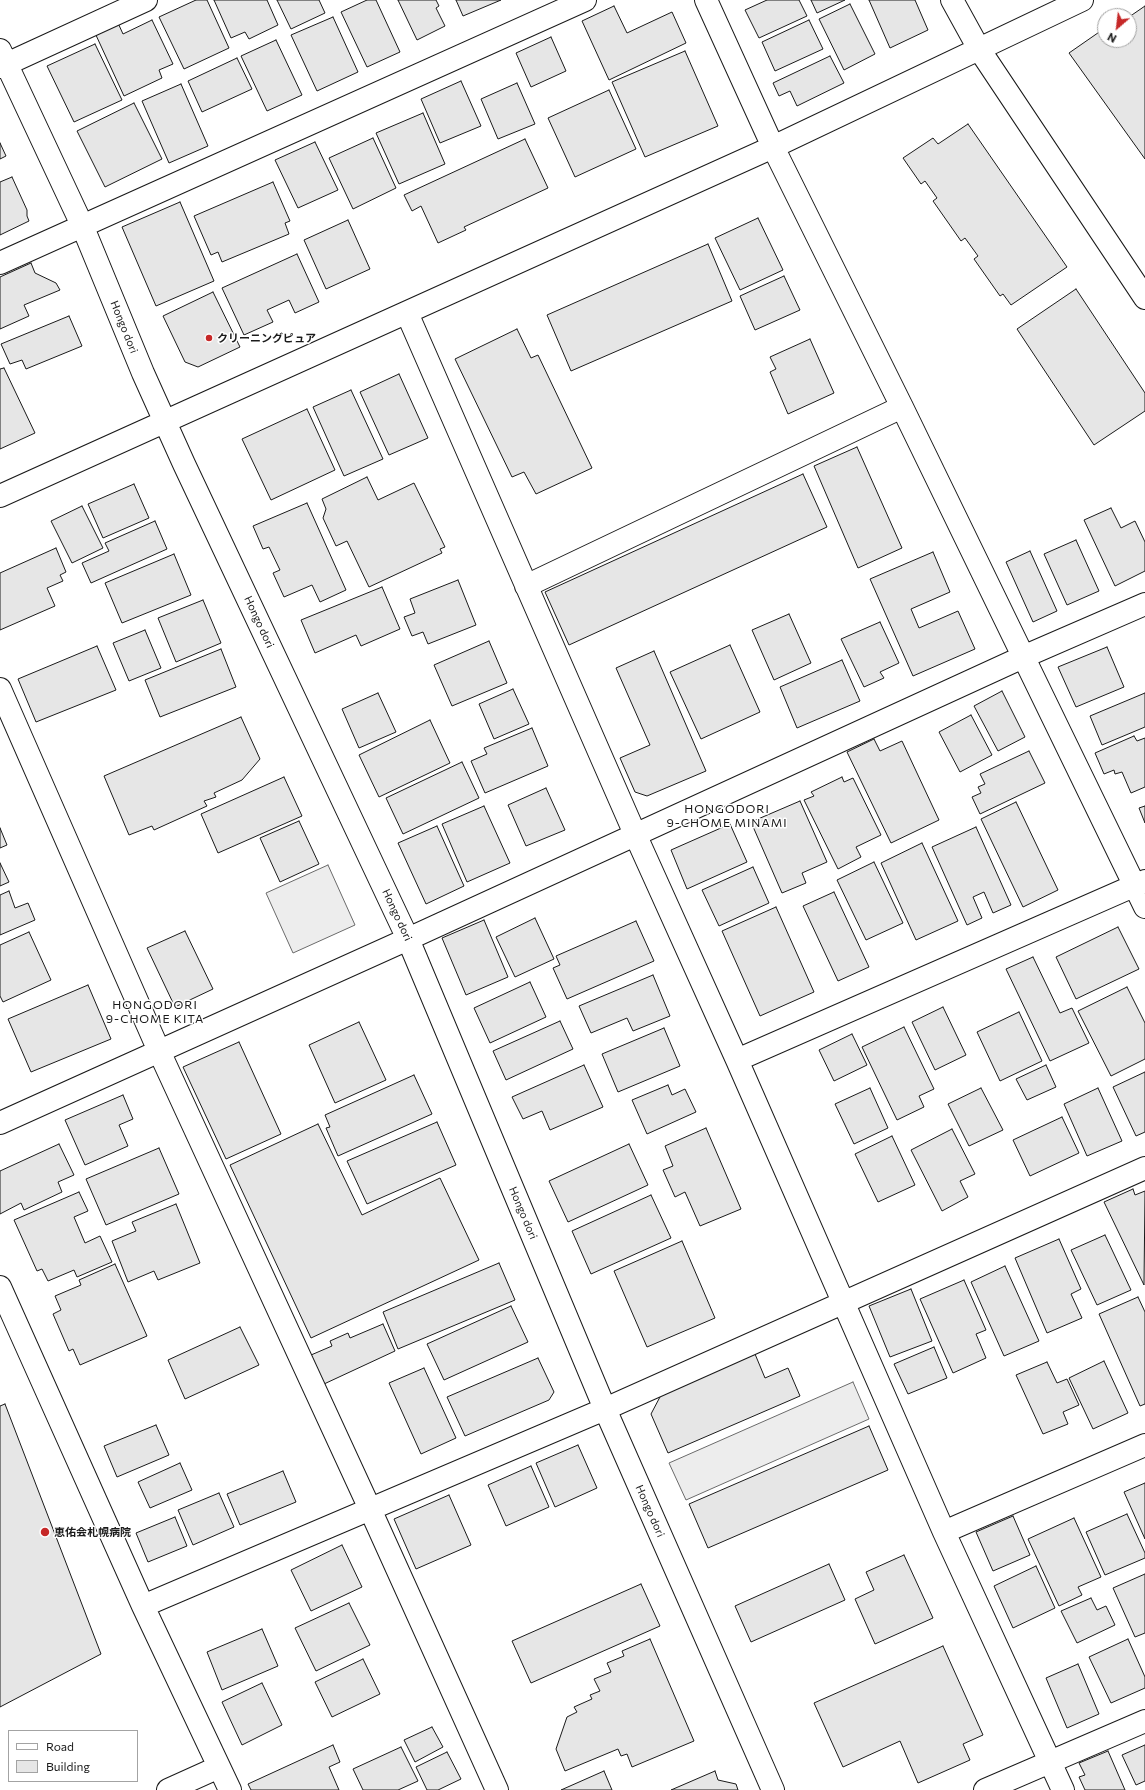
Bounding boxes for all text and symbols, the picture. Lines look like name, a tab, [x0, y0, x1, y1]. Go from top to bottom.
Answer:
north arrow	[1097, 8, 1137, 48]
text: N	[1105, 30, 1118, 46]
street label: Hongo dori	[107, 299, 141, 355]
place label: クリーニングピュア	[217, 331, 316, 345]
marker: クリーニングピュア	[204, 333, 214, 343]
street label: Hongo dori	[241, 594, 277, 650]
district label: HONGODORI 9-CHOME MINAMI	[666, 802, 788, 830]
street label: Hongo dori	[379, 887, 415, 943]
district label: HONGODORI 9-CHOME KITA	[106, 998, 204, 1026]
street label: Hongo dori	[506, 1185, 540, 1241]
street label: Hongo dori	[633, 1483, 667, 1539]
place label: 恵佑会札幌病院	[54, 1525, 131, 1539]
marker: 恵佑会札幌病院	[39, 1526, 51, 1538]
legend	[8, 1730, 138, 1782]
text: Road	[46, 1739, 74, 1753]
text: Building	[46, 1759, 90, 1773]

